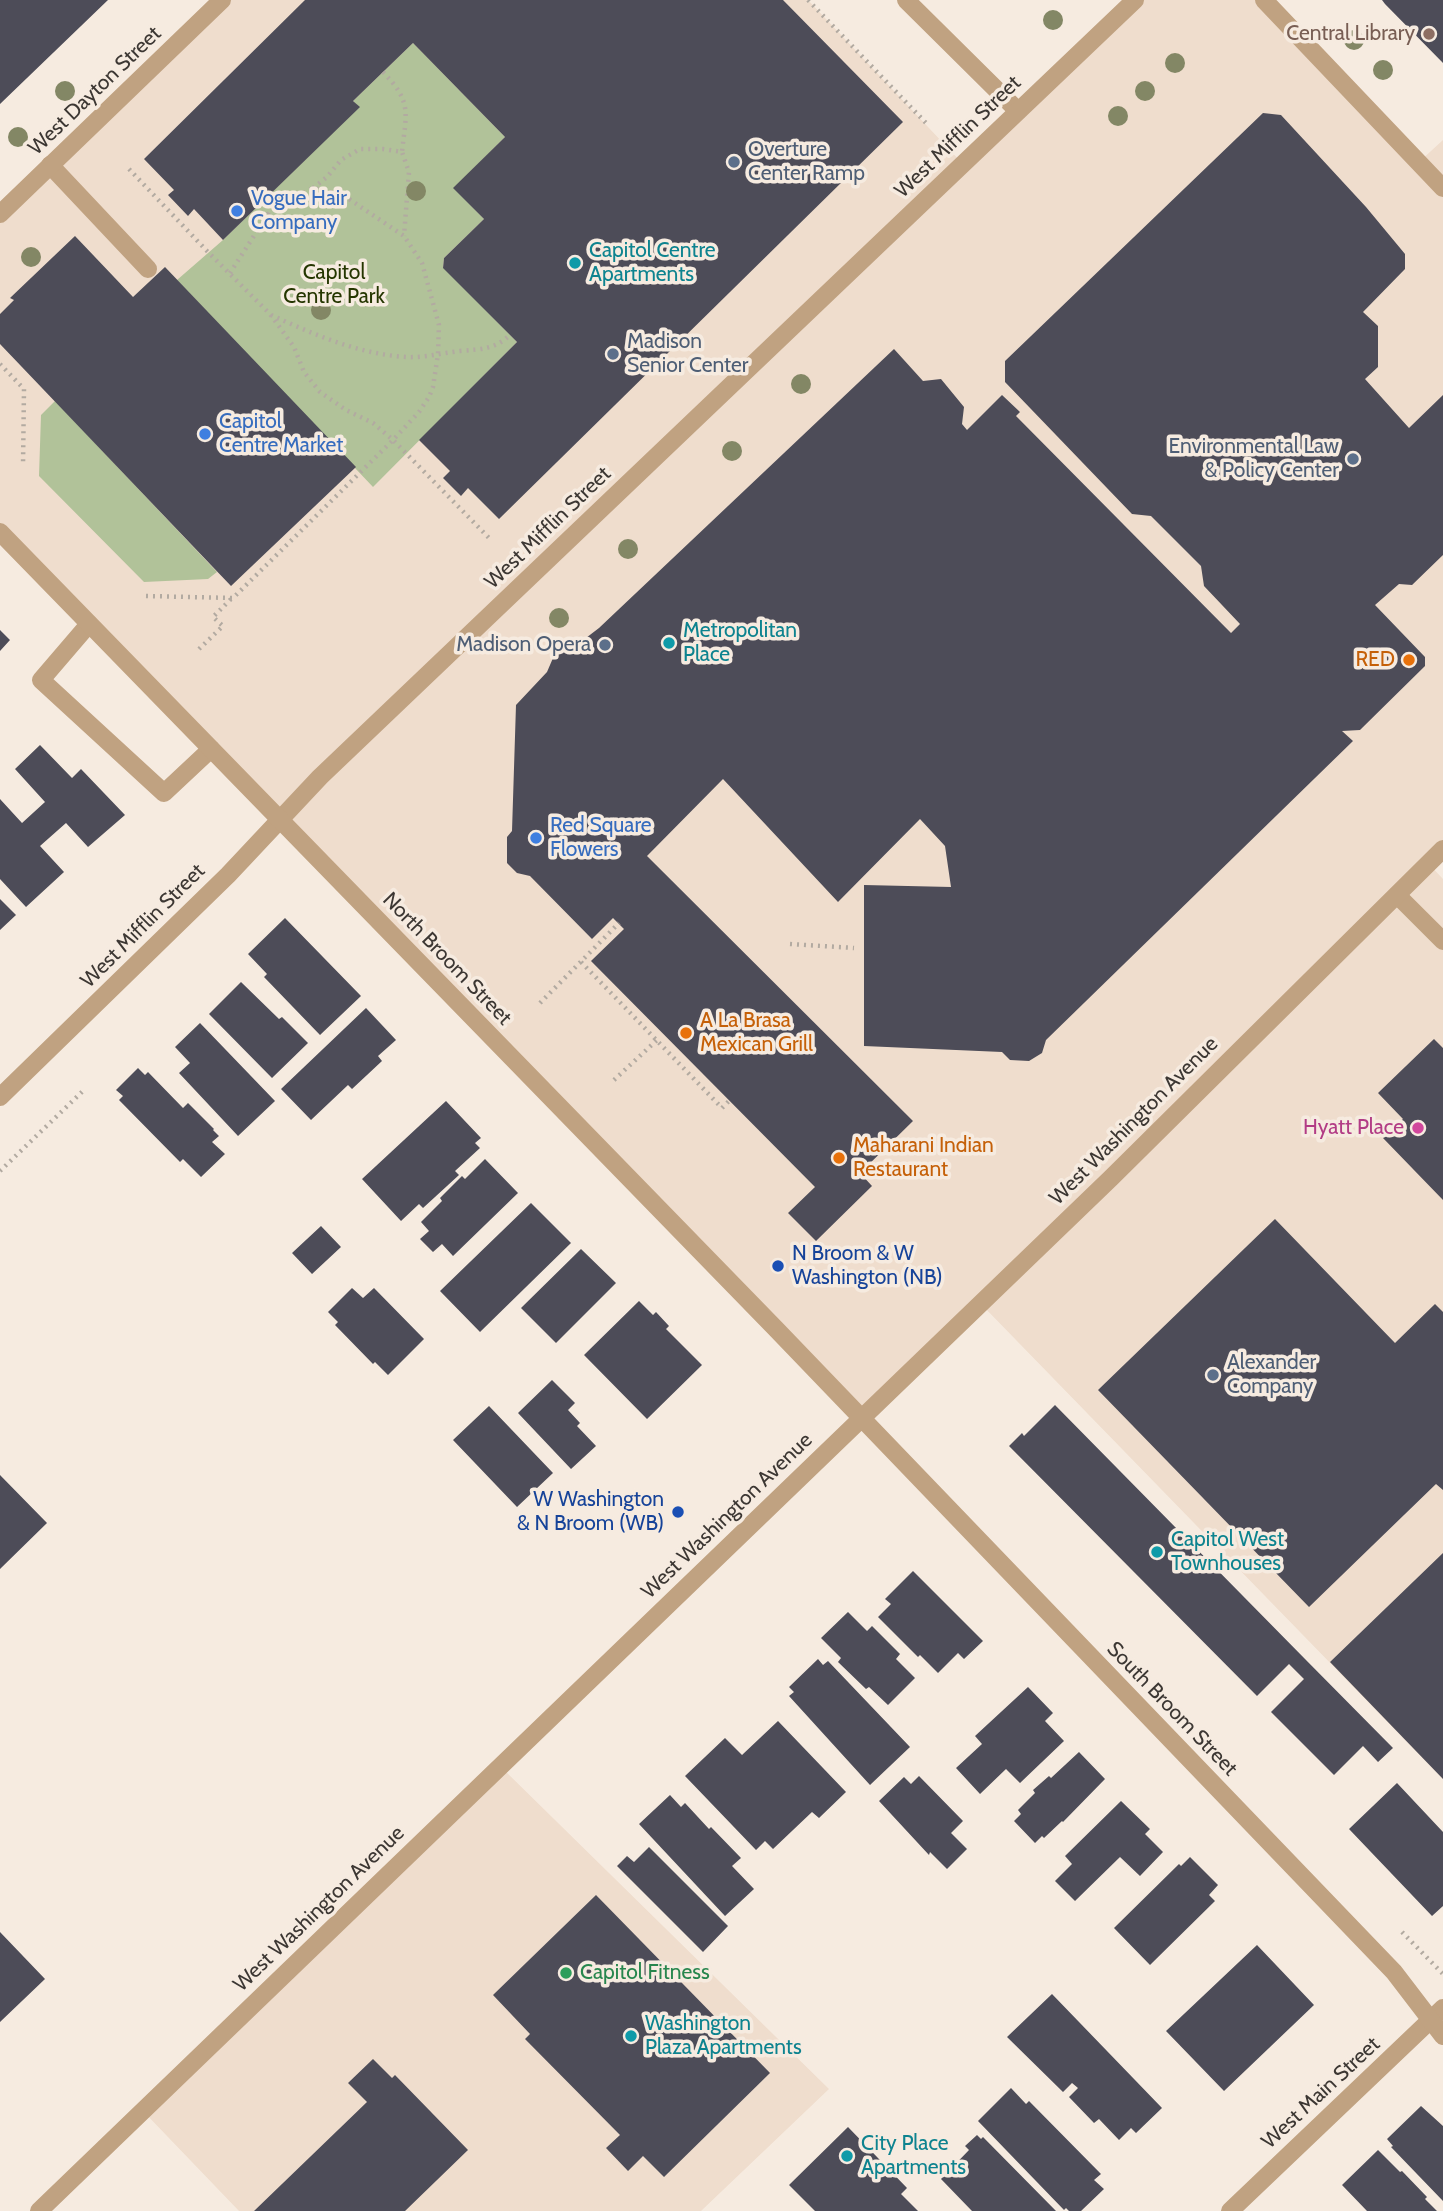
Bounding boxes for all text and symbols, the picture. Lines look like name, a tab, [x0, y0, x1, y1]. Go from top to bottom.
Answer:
street label: West Dayton Street	[23, 21, 167, 161]
place label: Central Library	[1286, 21, 1415, 47]
marker: Central Library	[1421, 26, 1437, 42]
street label: West Mifflin Street	[890, 71, 1026, 203]
place label: Overture Center Ramp	[748, 137, 865, 187]
marker: Overture Center Ramp	[726, 154, 742, 170]
place label: Vogue Hair Company	[251, 186, 347, 236]
marker: Vogue Hair Company	[229, 203, 245, 219]
place label: Capitol Centre Apartments	[589, 238, 716, 288]
marker: Capitol Centre Apartments	[567, 255, 583, 271]
park label: Capitol Centre Park	[283, 260, 385, 310]
place label: Madison Senior Center	[627, 329, 748, 379]
marker: Madison Senior Center	[605, 346, 621, 362]
place label: Capitol Centre Market	[219, 409, 343, 459]
marker: Capitol Centre Market	[197, 426, 213, 442]
place label: Environmental Law & Policy Center	[1169, 434, 1339, 484]
marker: Environmental Law & Policy Center	[1345, 451, 1361, 467]
street label: West Mifflin Street	[480, 462, 616, 594]
place label: Metropolitan Place	[683, 618, 797, 668]
place label: Madison Opera	[456, 632, 591, 658]
marker: Metropolitan Place	[661, 635, 677, 651]
marker: Madison Opera	[597, 637, 613, 653]
place label: RED	[1355, 647, 1395, 673]
marker: RED	[1401, 652, 1417, 668]
place label: Red Square Flowers	[550, 813, 652, 863]
marker: Red Square Flowers	[528, 830, 544, 846]
street label: West Mifflin Street	[76, 859, 210, 993]
street label: North Broom Street	[377, 887, 517, 1031]
place label: A La Brasa Mexican Grill	[700, 1008, 813, 1058]
marker: A La Brasa Mexican Grill	[678, 1025, 694, 1041]
street label: West Washington Avenue	[1045, 1032, 1223, 1210]
place label: Hyatt Place	[1303, 1115, 1404, 1141]
marker: Hyatt Place	[1410, 1120, 1426, 1136]
place label: Maharani Indian Restaurant	[853, 1133, 994, 1183]
marker: Maharani Indian Restaurant	[831, 1150, 847, 1166]
place label: N Broom & W Washington (NB)	[792, 1241, 943, 1291]
marker: N Broom & W Washington (NB)	[770, 1258, 786, 1274]
place label: Alexander Company	[1227, 1350, 1316, 1400]
marker: Alexander Company	[1205, 1367, 1221, 1383]
street label: West Washington Avenue	[636, 1428, 818, 1604]
place label: W Washington & N Broom (WB)	[517, 1487, 664, 1537]
marker: W Washington & N Broom (WB)	[670, 1504, 686, 1520]
place label: Capitol West Townhouses	[1171, 1527, 1284, 1577]
marker: Capitol West Townhouses	[1149, 1544, 1165, 1560]
street label: South Broom Street	[1101, 1637, 1243, 1781]
street label: West Washington Avenue	[228, 1821, 410, 1997]
place label: Capitol Fitness	[580, 1960, 710, 1986]
marker: Capitol Fitness	[558, 1965, 574, 1981]
place label: Washington Plaza Apartments	[645, 2011, 802, 2061]
marker: Washington Plaza Apartments	[623, 2028, 639, 2044]
street label: West Main Street	[1257, 2032, 1385, 2154]
place label: City Place Apartments	[861, 2131, 966, 2181]
marker: City Place Apartments	[839, 2148, 855, 2164]

